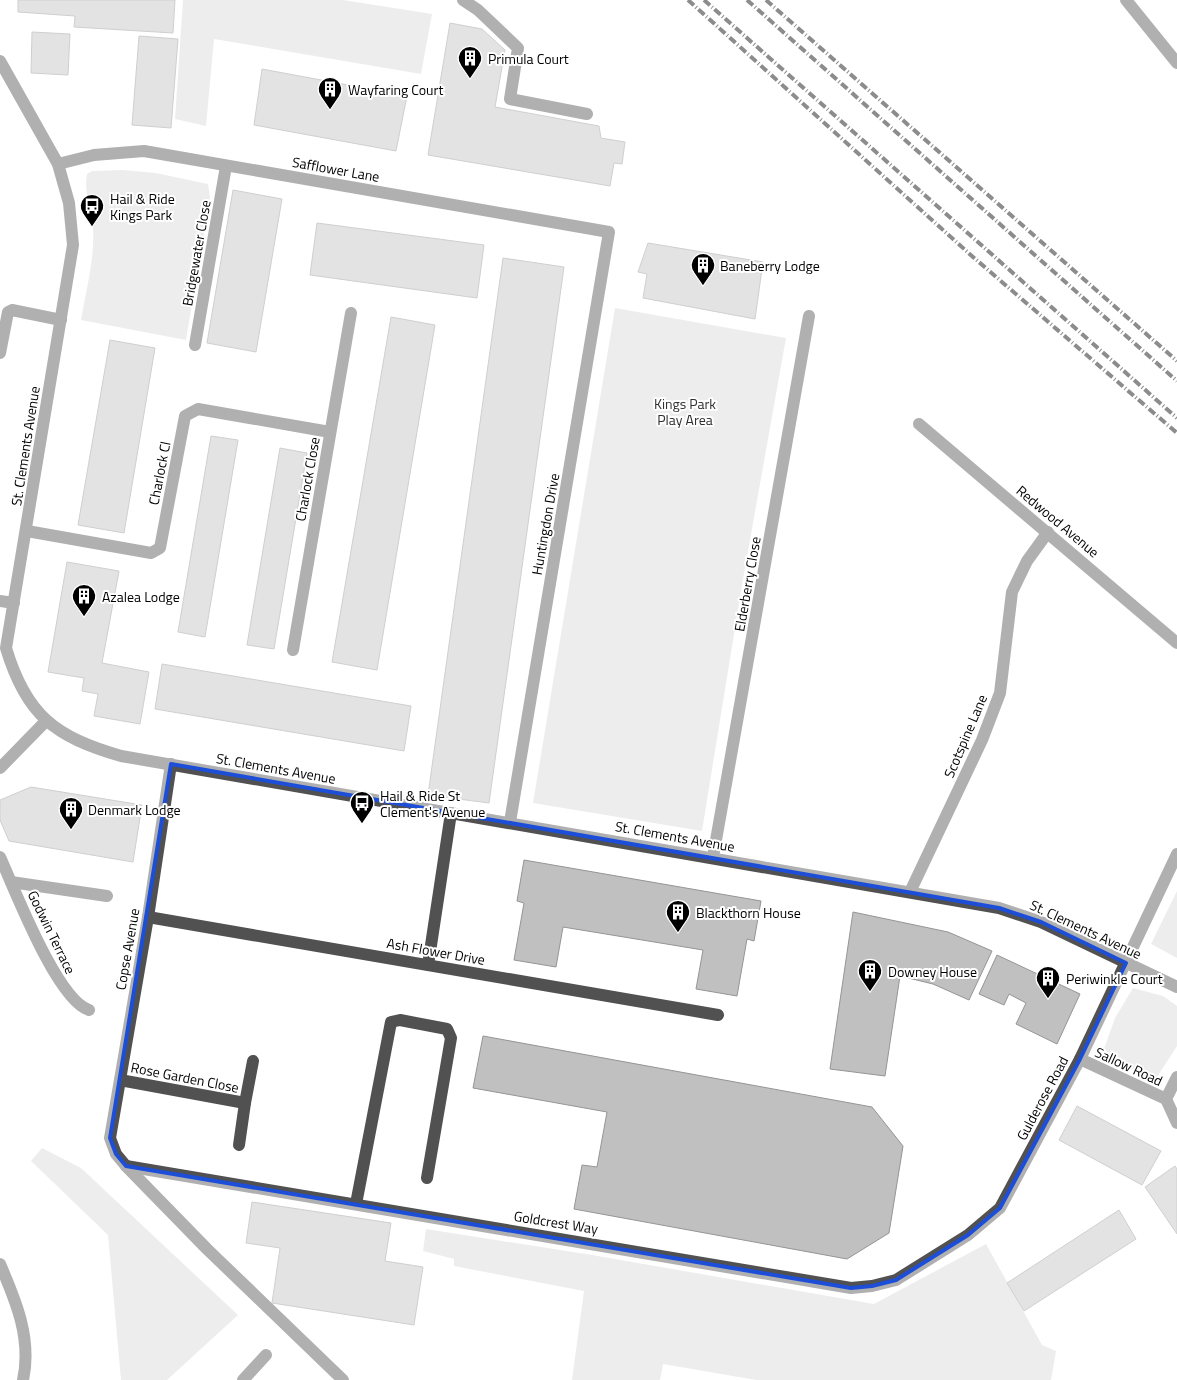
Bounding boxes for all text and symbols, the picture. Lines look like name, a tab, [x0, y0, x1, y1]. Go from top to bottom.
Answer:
building icon: Primula Court	[457, 45, 483, 79]
place label: Primula Court	[488, 48, 569, 69]
building icon: Wayfaring Court	[317, 76, 343, 110]
place label: Wayfaring Court	[348, 79, 443, 100]
street label: Safflower Lane	[291, 151, 381, 187]
place label: Hail & Ride Kings Park	[110, 188, 175, 225]
bus stop icon: Hail & Ride Kings Park	[79, 193, 105, 227]
street label: Bridgewater Close	[176, 198, 216, 308]
building icon: Baneberry Lodge	[690, 252, 716, 286]
place label: Baneberry Lodge	[720, 255, 820, 276]
street label: St. Clements Avenue	[5, 385, 45, 507]
park label: Kings Park Play Area	[654, 393, 716, 430]
street label: Charlock Close	[289, 435, 325, 523]
street label: Charlock Cl	[143, 439, 175, 507]
street label: Huntingdon Drive	[526, 471, 564, 577]
street label: Redwood Avenue	[1012, 480, 1104, 562]
street label: Elderberry Close	[728, 535, 766, 633]
building icon: Azalea Lodge	[71, 583, 97, 617]
place label: Azalea Lodge	[102, 586, 180, 607]
street label: Scotspine Lane	[938, 691, 992, 781]
street label: St. Clements Avenue	[215, 747, 337, 789]
place label: Hail & Ride St Clement's Avenue	[380, 785, 485, 822]
bus stop icon: Hail & Ride St Clement's Avenue	[349, 790, 375, 824]
building icon: Denmark Lodge	[58, 796, 84, 830]
place label: Denmark Lodge	[88, 799, 181, 820]
street label: St. Clements Avenue	[614, 815, 736, 857]
street label: Godwin Terrace	[23, 887, 81, 977]
street label: St. Clements Avenue	[1027, 894, 1145, 964]
building icon: Blackthorn House	[665, 899, 691, 933]
place label: Blackthorn House	[696, 902, 801, 923]
street label: Copse Avenue	[109, 906, 145, 992]
street label: Ash Flower Drive	[385, 932, 487, 970]
building icon: Downey House	[857, 958, 883, 992]
place label: Downey House	[888, 961, 977, 982]
building icon: Periwinkle Court	[1035, 965, 1061, 999]
place label: Periwinkle Court	[1066, 968, 1163, 989]
street label: Sallow Road	[1092, 1041, 1166, 1091]
street label: Gulderose Road	[1011, 1052, 1073, 1144]
street label: Rose Garden Close	[129, 1056, 241, 1098]
street label: Goldcrest Way	[512, 1205, 600, 1239]

